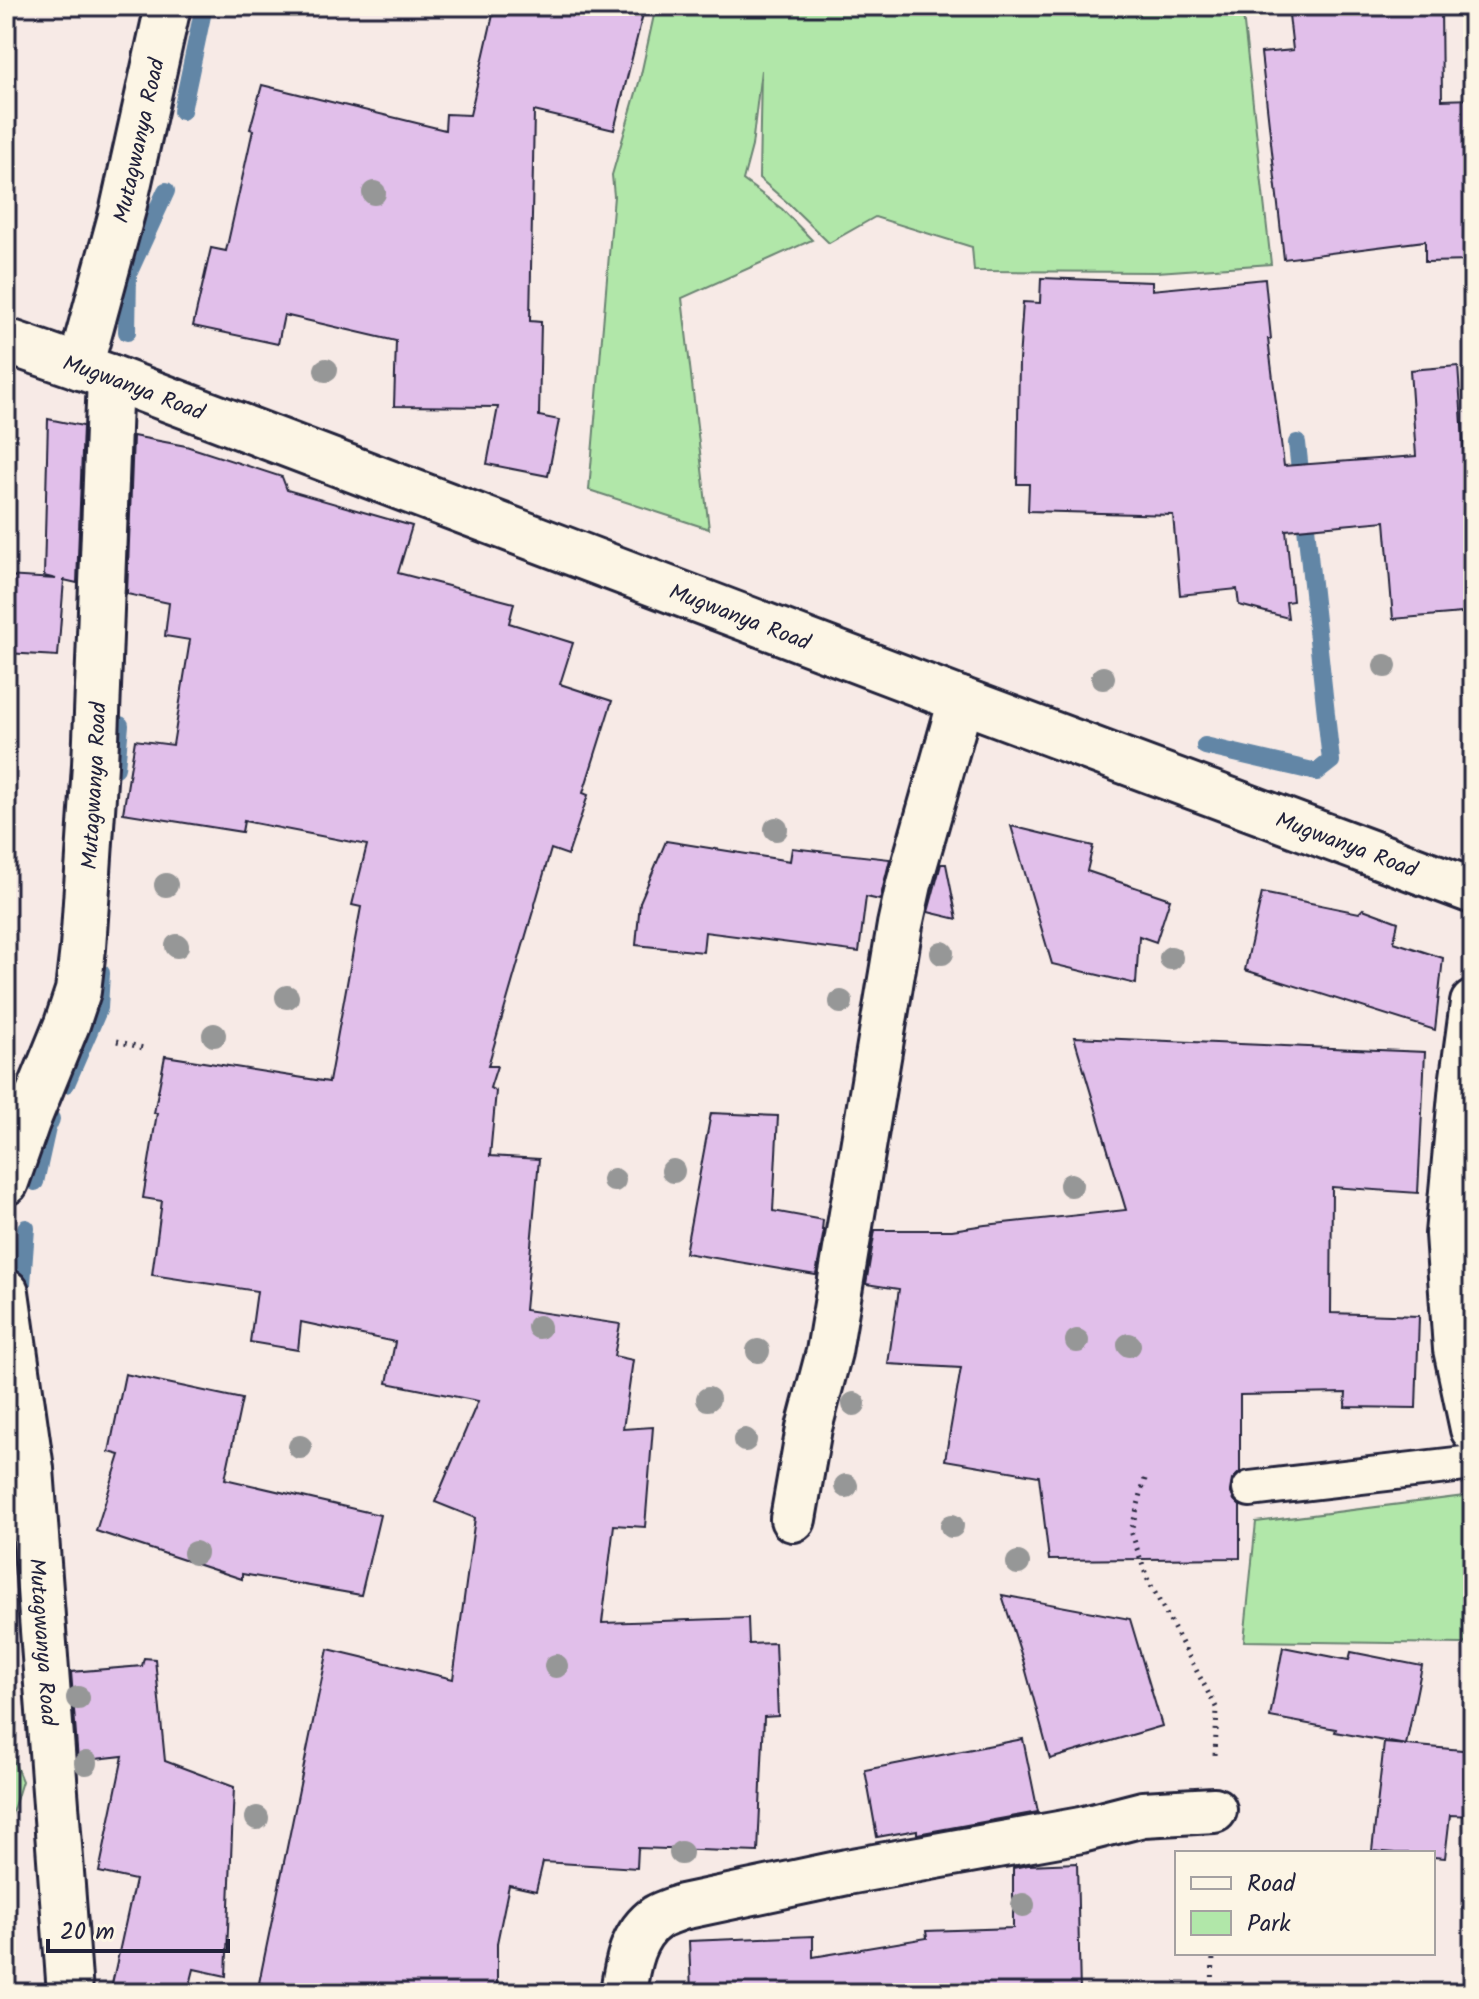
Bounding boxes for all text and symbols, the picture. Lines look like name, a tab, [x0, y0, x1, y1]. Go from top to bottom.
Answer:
street label: Mutagwanya Road	[105, 54, 176, 227]
street label: Mugwanya Road	[58, 347, 210, 432]
street label: Mugwanya Road	[663, 576, 816, 662]
street label: Mutagwanya Road	[73, 700, 117, 871]
street label: Mugwanya Road	[1270, 804, 1423, 889]
street label: Mutagwanya Road	[18, 1557, 65, 1728]
legend	[1175, 1851, 1435, 1955]
text: Road	[1247, 1865, 1296, 1904]
scale bar	[48, 1903, 228, 1953]
text: Park	[1247, 1905, 1291, 1944]
text: 20 m	[60, 1913, 115, 1952]

